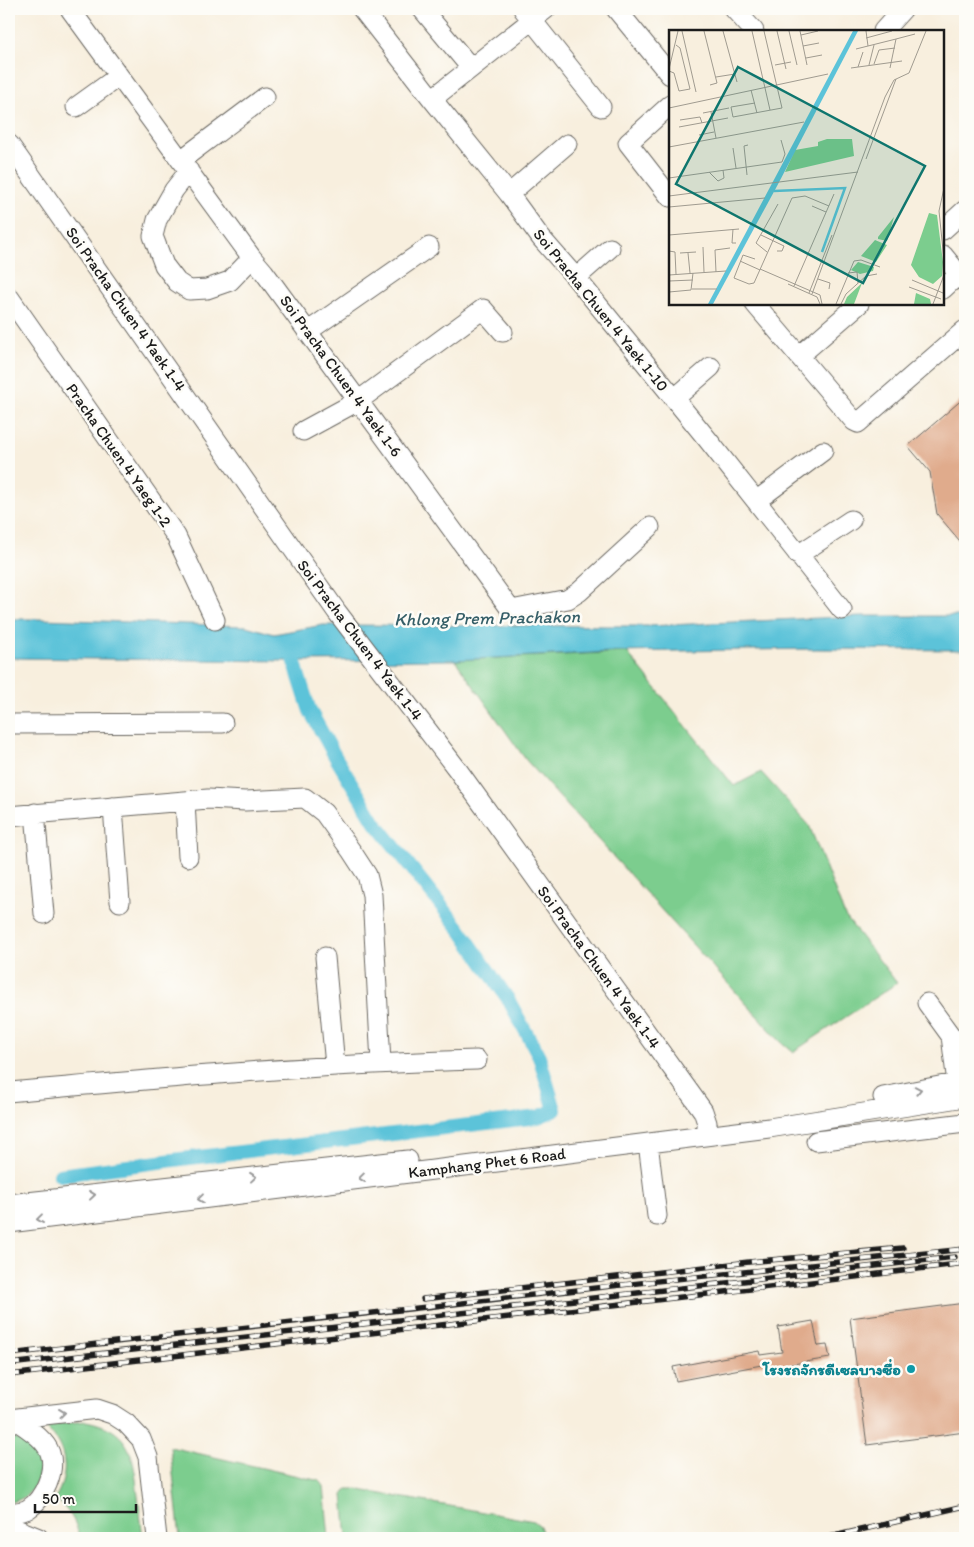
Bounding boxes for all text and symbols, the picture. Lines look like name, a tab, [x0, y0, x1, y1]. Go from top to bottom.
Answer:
inset map	[669, 30, 944, 305]
street label: Soi Pracha Chuen 4 Yaek 1-4	[62, 223, 190, 395]
street label: Soi Pracha Chuen 4 Yaek 1-10	[529, 225, 673, 395]
street label: Soi Pracha Chuen 4 Yaek 1-6	[276, 291, 406, 461]
street label: Pracha Chuen 4 Yaeg 1-2	[62, 380, 176, 531]
street label: Soi Pracha Chuen 4 Yaek 1-4	[293, 556, 427, 724]
water label: Khlong Prem Prachakon	[394, 605, 580, 631]
street label: Soi Pracha Chuen 4 Yaek 1-4	[534, 882, 665, 1052]
one-way arrow	[913, 1086, 922, 1096]
street label: Kamphang Phet 6 Road	[407, 1144, 567, 1182]
one-way arrow	[250, 1172, 258, 1183]
one-way arrow	[358, 1172, 366, 1183]
one-way arrow	[88, 1190, 96, 1201]
one-way arrow	[197, 1193, 205, 1204]
one-way arrow	[35, 1213, 43, 1224]
place label: โรงรถจักรดีเซลบางซื่อ	[762, 1358, 901, 1379]
marker: โรงรถจักรดีเซลบางซื่อ	[905, 1363, 917, 1375]
one-way arrow	[58, 1408, 66, 1419]
scale bar	[35, 1482, 136, 1514]
text: 50 m	[42, 1490, 75, 1508]

